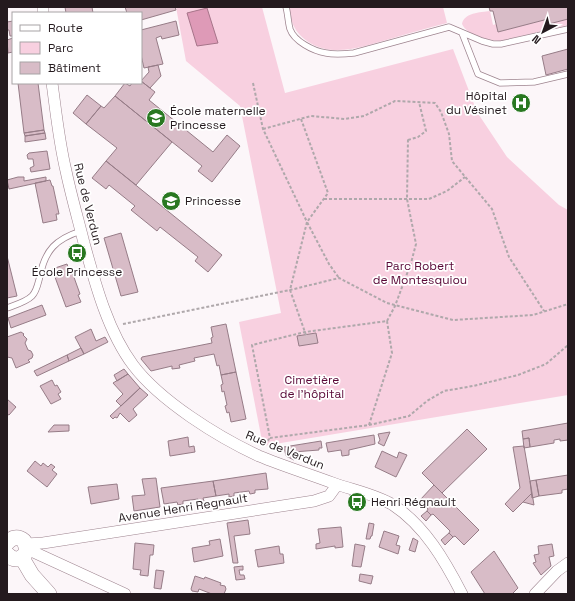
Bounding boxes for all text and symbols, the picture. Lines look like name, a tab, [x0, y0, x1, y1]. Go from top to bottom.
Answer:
legend	[12, 12, 142, 84]
north arrow	[523, 12, 563, 52]
text: Route	[48, 20, 83, 36]
text: N	[529, 32, 544, 47]
text: Parc	[48, 40, 73, 56]
text: Bâtiment	[48, 60, 101, 76]
place label: Hôpital du Vésinet	[446, 88, 507, 118]
hospital icon: Hôpital du Vésinet	[510, 92, 532, 114]
place label: École maternelle Princesse	[170, 103, 266, 133]
school or university icon: École maternelle Princesse	[145, 107, 167, 129]
street label: Rue de Verdun	[70, 161, 106, 247]
school or university icon: Princesse	[160, 190, 182, 212]
place label: Princesse	[185, 193, 241, 209]
bus stop icon: École Princesse	[66, 242, 88, 264]
park label: Parc Robert de Montesquiou	[373, 258, 467, 288]
place label: École Princesse	[32, 264, 122, 280]
park label: Cimetière de l'hôpital	[280, 372, 344, 402]
street label: Rue de Verdun	[243, 427, 327, 473]
street label: Avenue Henri Regnault	[117, 490, 249, 526]
bus stop icon: Henri Régnault	[346, 491, 368, 513]
place label: Henri Régnault	[371, 494, 456, 510]

